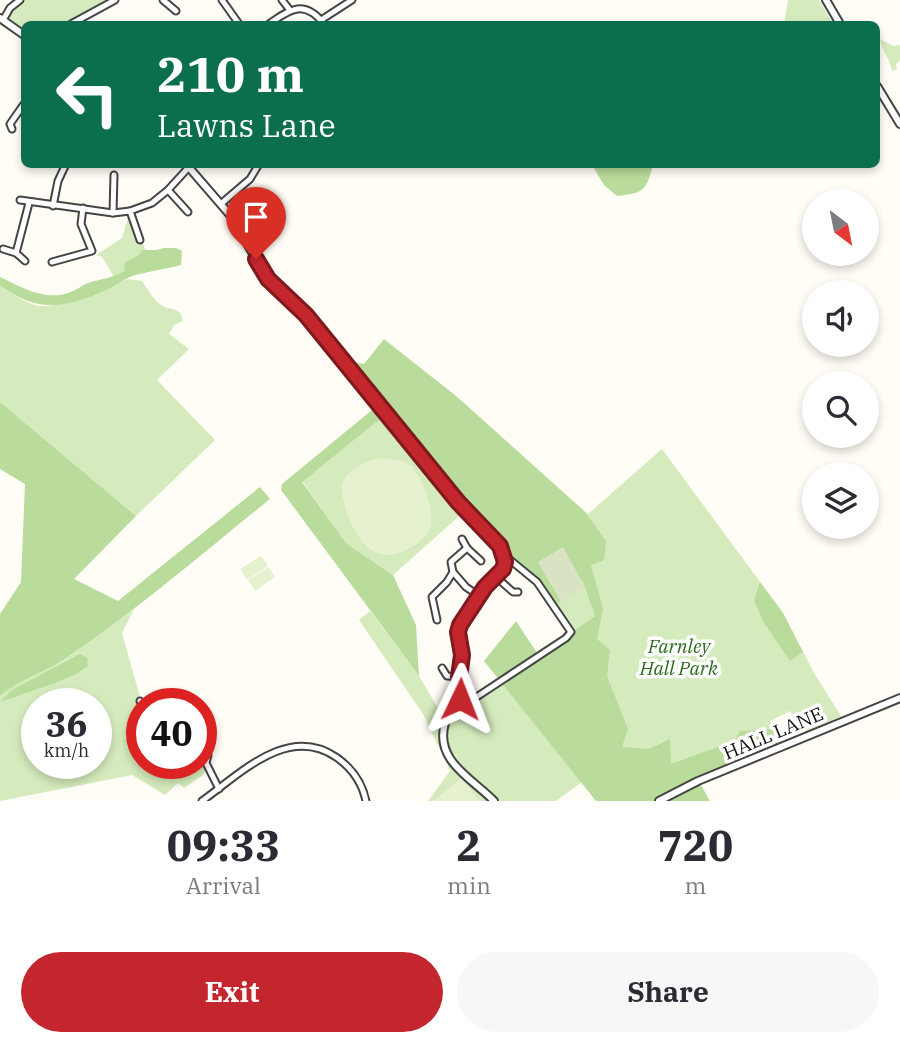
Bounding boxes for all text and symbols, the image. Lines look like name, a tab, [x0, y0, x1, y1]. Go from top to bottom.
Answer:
text: 210 m	[157, 42, 304, 105]
icon: left	[42, 49, 133, 140]
text: Lawns Lane	[157, 104, 336, 146]
pin	[226, 187, 286, 259]
north arrow	[802, 189, 878, 266]
map controls	[802, 189, 879, 539]
icon: arrive	[237, 198, 275, 236]
button: sound	[802, 280, 879, 357]
button: search	[802, 371, 879, 448]
button: layers	[802, 462, 879, 539]
park label: Farnley Hall Park	[639, 634, 719, 680]
position arrow	[423, 662, 497, 736]
speed limit sign: 40	[126, 688, 217, 779]
text: 36	[45, 701, 88, 747]
street label: HALL LANE	[719, 701, 827, 765]
text: km/h	[44, 739, 89, 762]
text: 09:33	[167, 818, 280, 873]
text: 2	[456, 818, 482, 873]
text: 720	[658, 818, 733, 873]
text: Arrival	[186, 870, 261, 900]
text: min	[447, 870, 491, 900]
text: m	[684, 870, 706, 900]
button: Exit	[21, 952, 443, 1032]
button: Share	[457, 952, 879, 1032]

